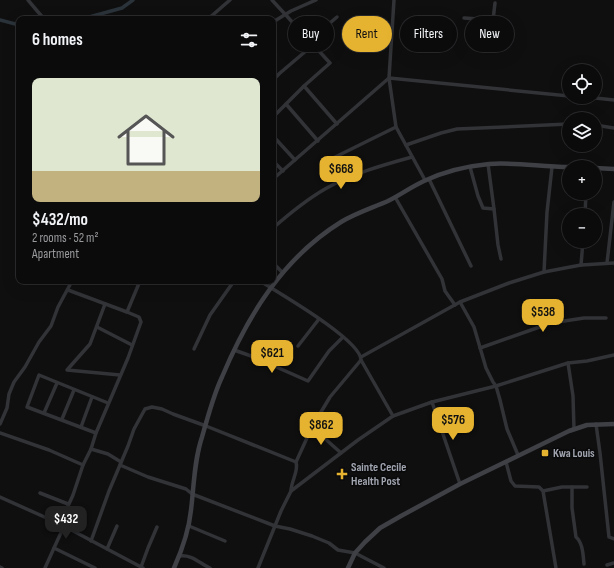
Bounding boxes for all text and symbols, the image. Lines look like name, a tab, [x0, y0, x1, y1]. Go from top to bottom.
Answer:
chip: Buy	[288, 16, 334, 52]
chip: Rent	[342, 16, 392, 52]
chip: Filters	[400, 16, 457, 52]
chip: New	[465, 16, 514, 52]
icon: filters	[238, 29, 260, 51]
text: 6 homes	[32, 30, 83, 50]
map controls	[562, 64, 602, 248]
button: locate	[562, 64, 602, 104]
icon: home	[110, 104, 182, 176]
button: layers	[562, 112, 602, 152]
pin: $668	[317, 156, 365, 190]
button: +	[562, 160, 602, 200]
text: $668	[328, 161, 354, 177]
button: −	[562, 208, 602, 248]
text: $432/mo	[32, 210, 88, 230]
text: 2 rooms · 52 m²	[32, 230, 99, 246]
text: Apartment	[32, 246, 79, 262]
pin: $538	[519, 299, 567, 333]
text: $538	[531, 304, 555, 320]
pin: $621	[248, 340, 296, 374]
text: $621	[260, 345, 284, 361]
pin: $576	[429, 407, 477, 441]
pin: $862	[297, 412, 345, 446]
text: $576	[441, 412, 465, 428]
text: $862	[309, 417, 333, 433]
place label: Kwa Louis	[553, 446, 595, 461]
marker: Kwa Louis	[540, 448, 550, 458]
place label: Sainte Cecile Health Post	[351, 460, 406, 489]
marker: Sainte Cecile Health Post	[336, 468, 348, 480]
pin: $432	[42, 506, 90, 540]
text: $432	[54, 511, 78, 527]

